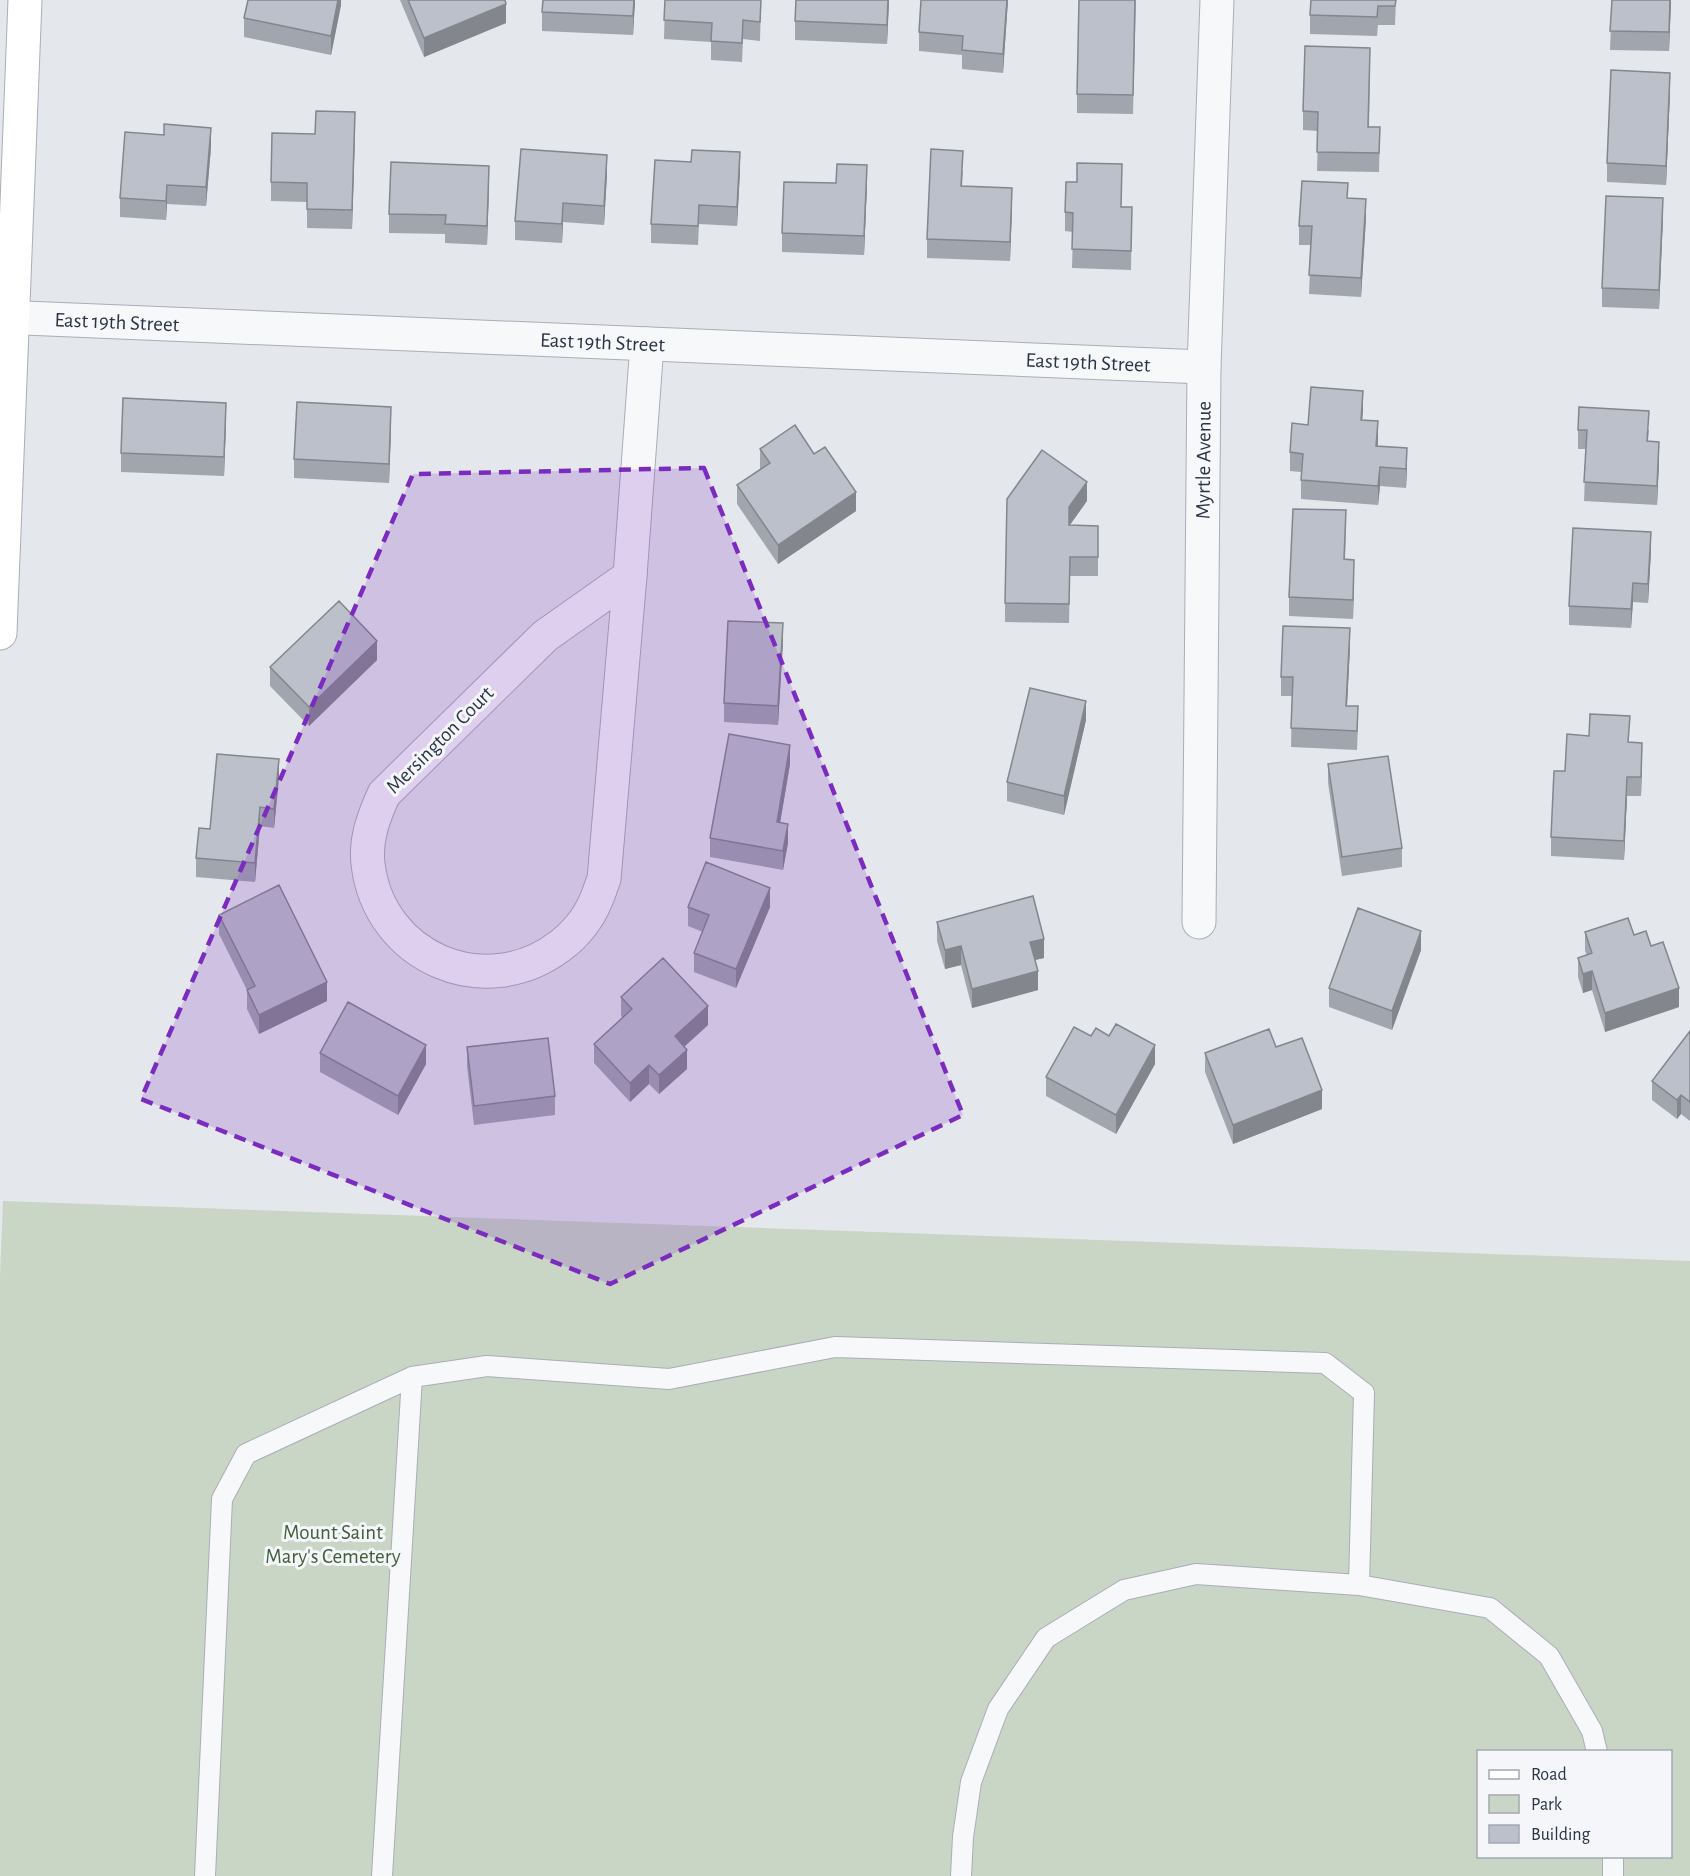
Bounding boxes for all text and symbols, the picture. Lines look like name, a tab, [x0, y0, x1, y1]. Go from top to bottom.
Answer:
street label: East 19th Street	[54, 309, 180, 335]
street label: East 19th Street	[540, 329, 666, 355]
street label: East 19th Street	[1025, 349, 1151, 375]
street label: Myrtle Avenue	[1192, 401, 1214, 519]
street label: Mersington Court	[382, 682, 498, 798]
park label: Mount Saint Mary's Cemetery	[265, 1522, 401, 1567]
legend	[1477, 1750, 1672, 1858]
text: Road	[1531, 1766, 1567, 1784]
text: Park	[1531, 1796, 1563, 1814]
text: Building	[1531, 1826, 1591, 1844]

